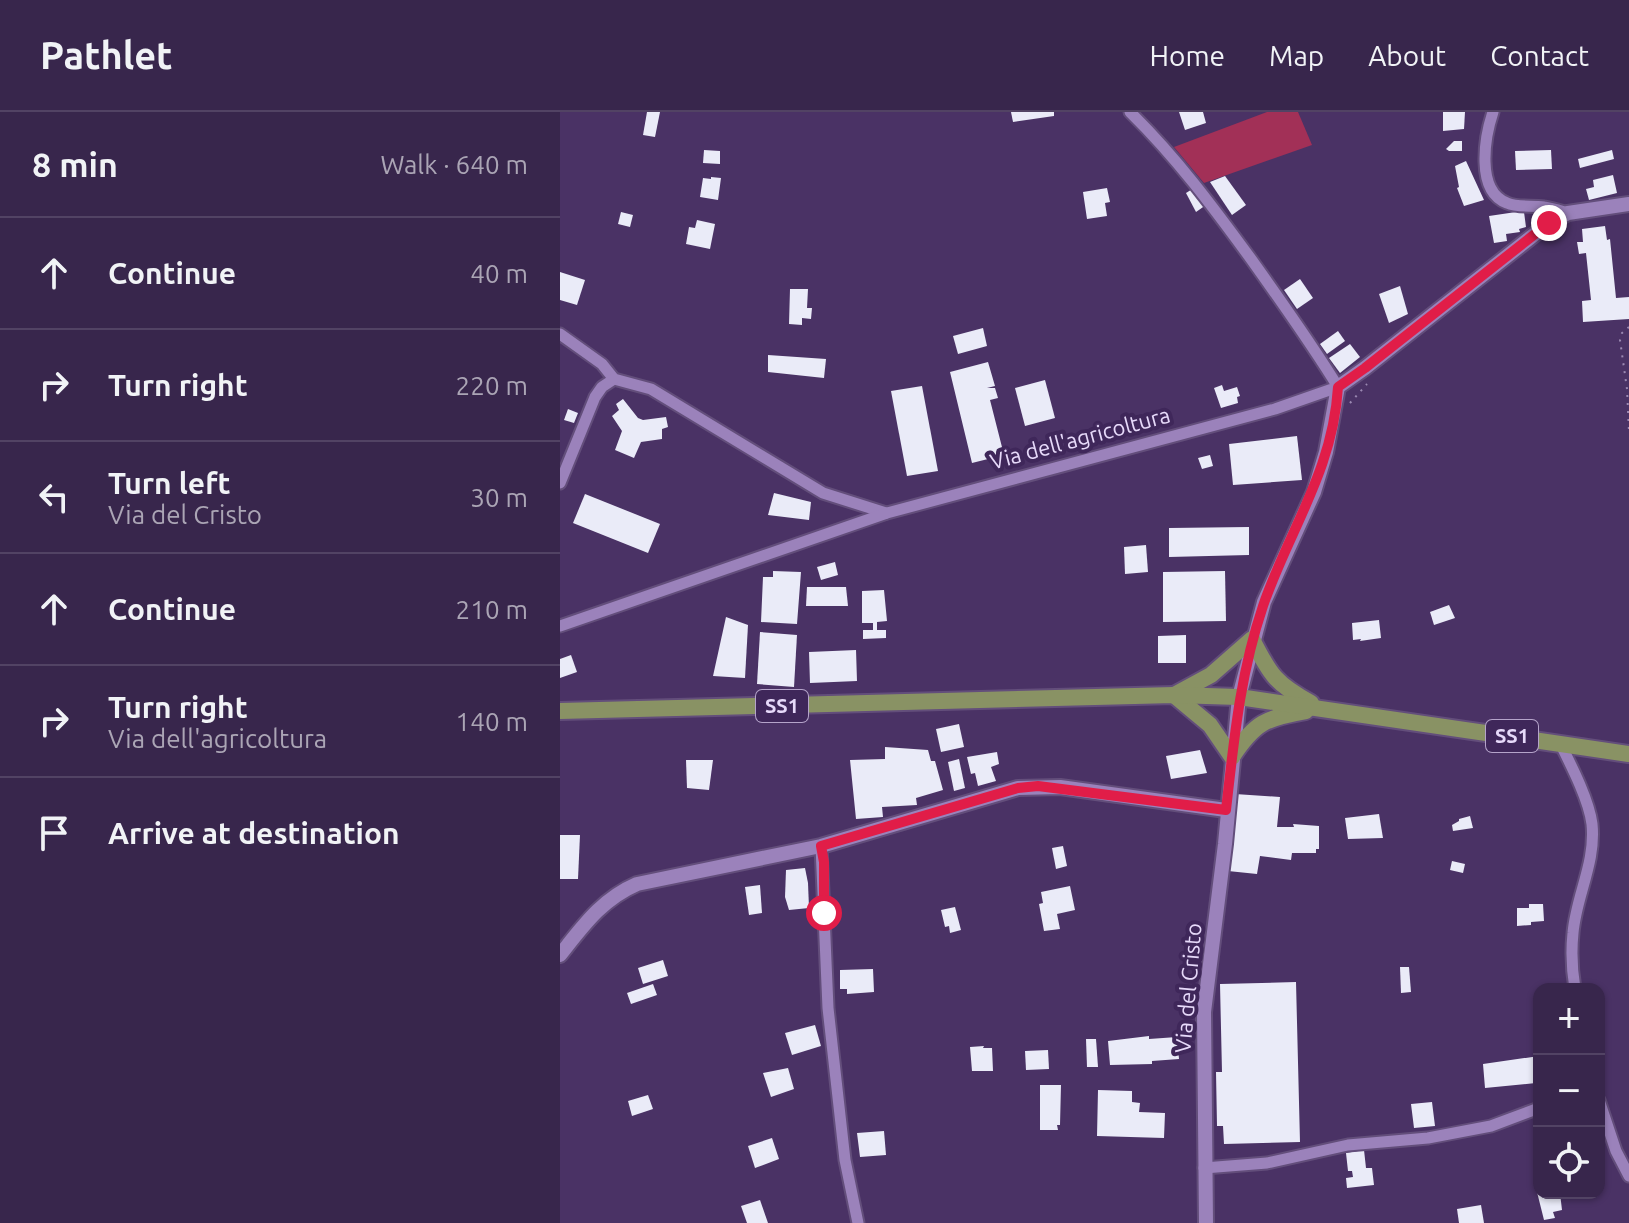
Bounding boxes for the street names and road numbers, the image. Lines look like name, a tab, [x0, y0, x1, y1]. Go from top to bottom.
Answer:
street label: Via dell'agricoltura	[987, 401, 1173, 474]
road number: SS1	[756, 690, 808, 722]
road number: SS1	[1486, 720, 1538, 752]
street label: Via del Cristo	[1169, 922, 1206, 1054]

